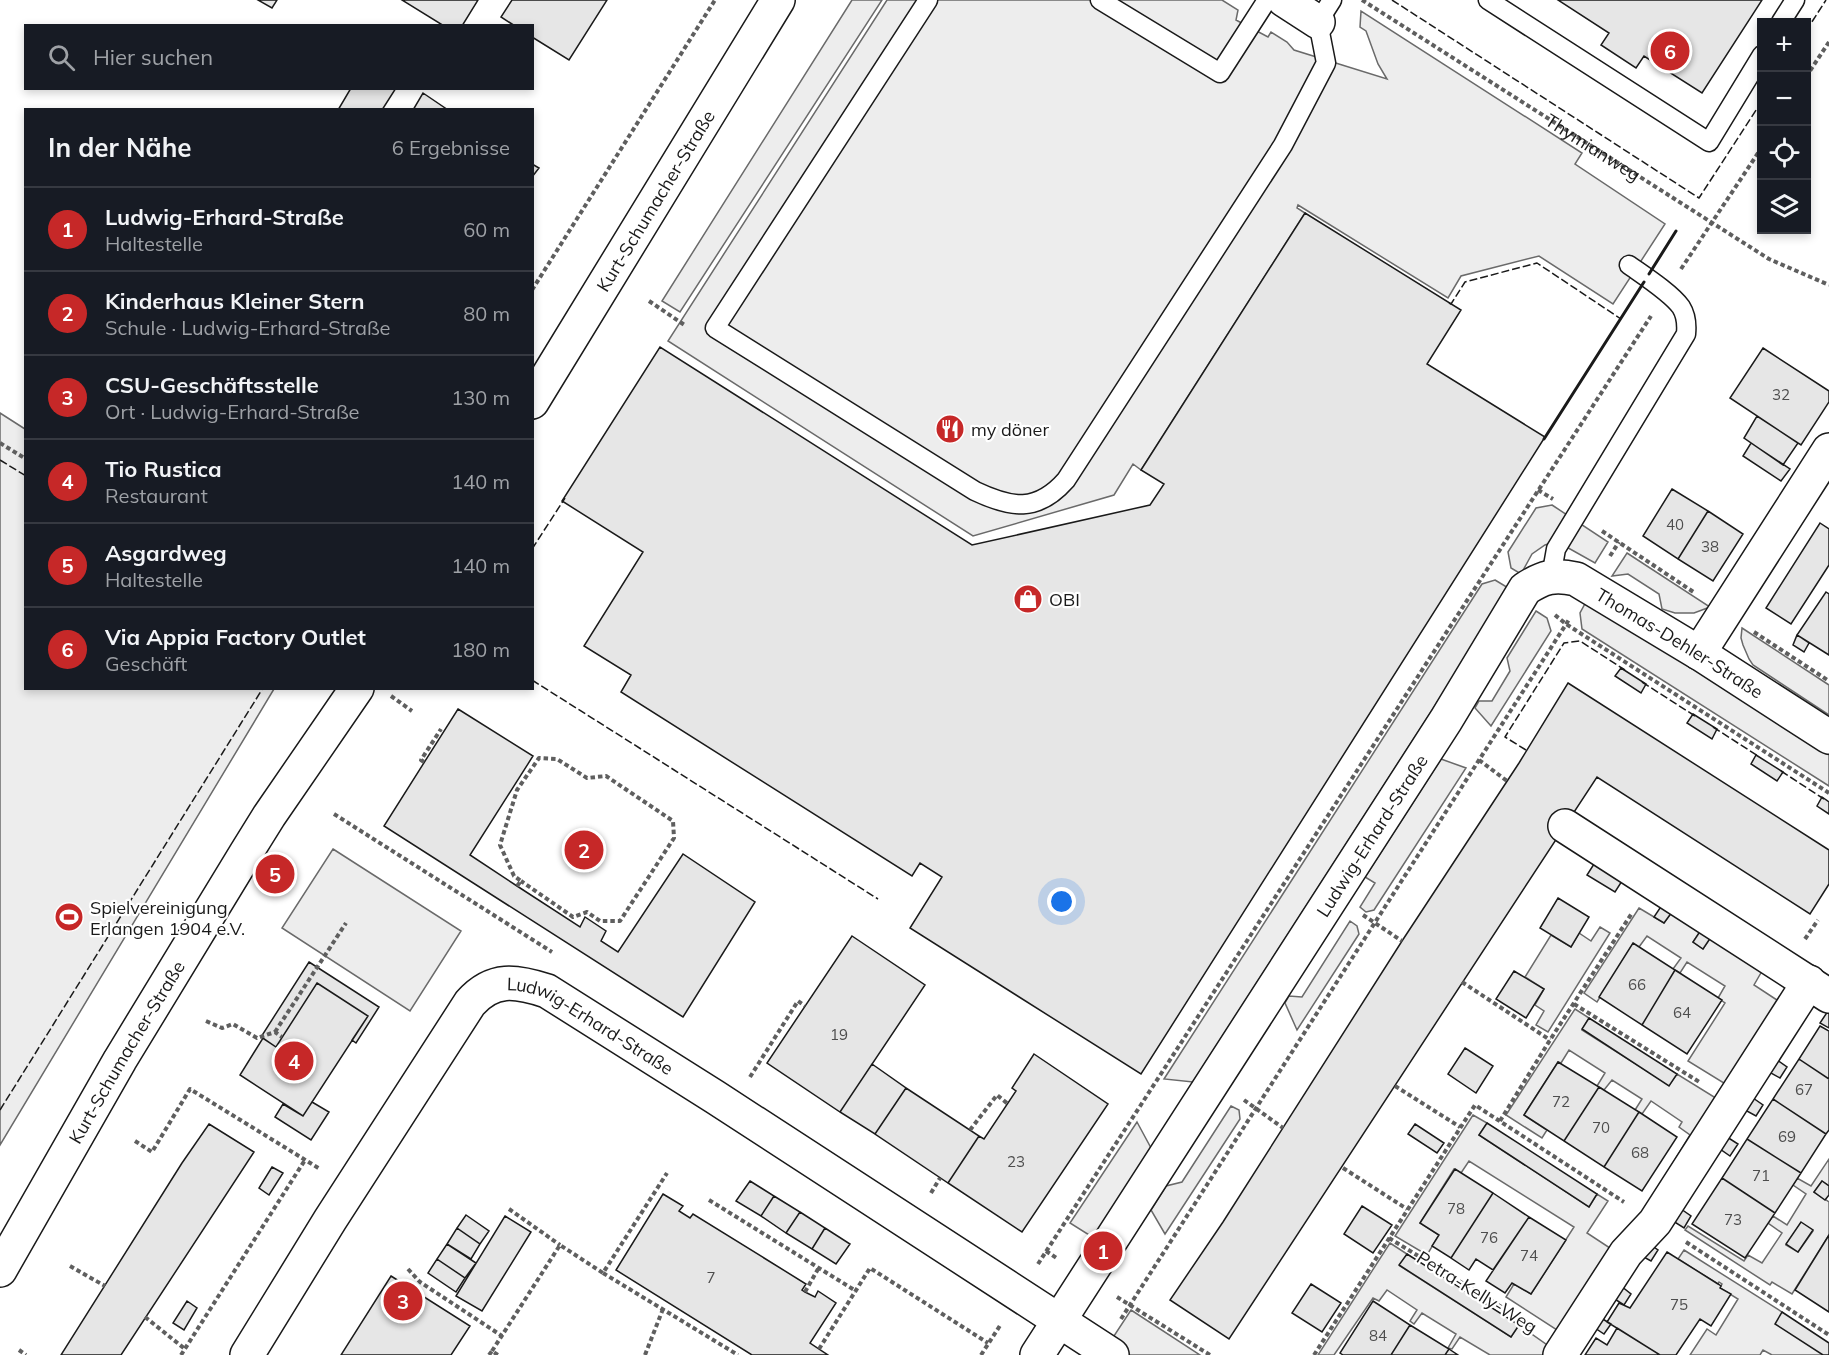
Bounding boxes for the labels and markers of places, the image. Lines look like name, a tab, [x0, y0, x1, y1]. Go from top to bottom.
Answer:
pin: 6	[1650, 28, 1690, 74]
restaurant icon: my döner	[934, 413, 966, 445]
place label: my döner	[971, 418, 1049, 441]
shop icon: OBI	[1012, 583, 1044, 615]
place label: OBI	[1049, 588, 1080, 611]
pin: 2	[564, 828, 604, 872]
pin: 5	[256, 852, 294, 896]
place label: Spielvereinigung Erlangen 1904 e.V.	[90, 896, 245, 940]
sports icon: Spielvereinigung Erlangen 1904 e.V.	[53, 901, 85, 933]
pin: 4	[274, 1038, 314, 1084]
pin: 1	[1084, 1228, 1122, 1274]
pin: 3	[384, 1278, 422, 1324]

